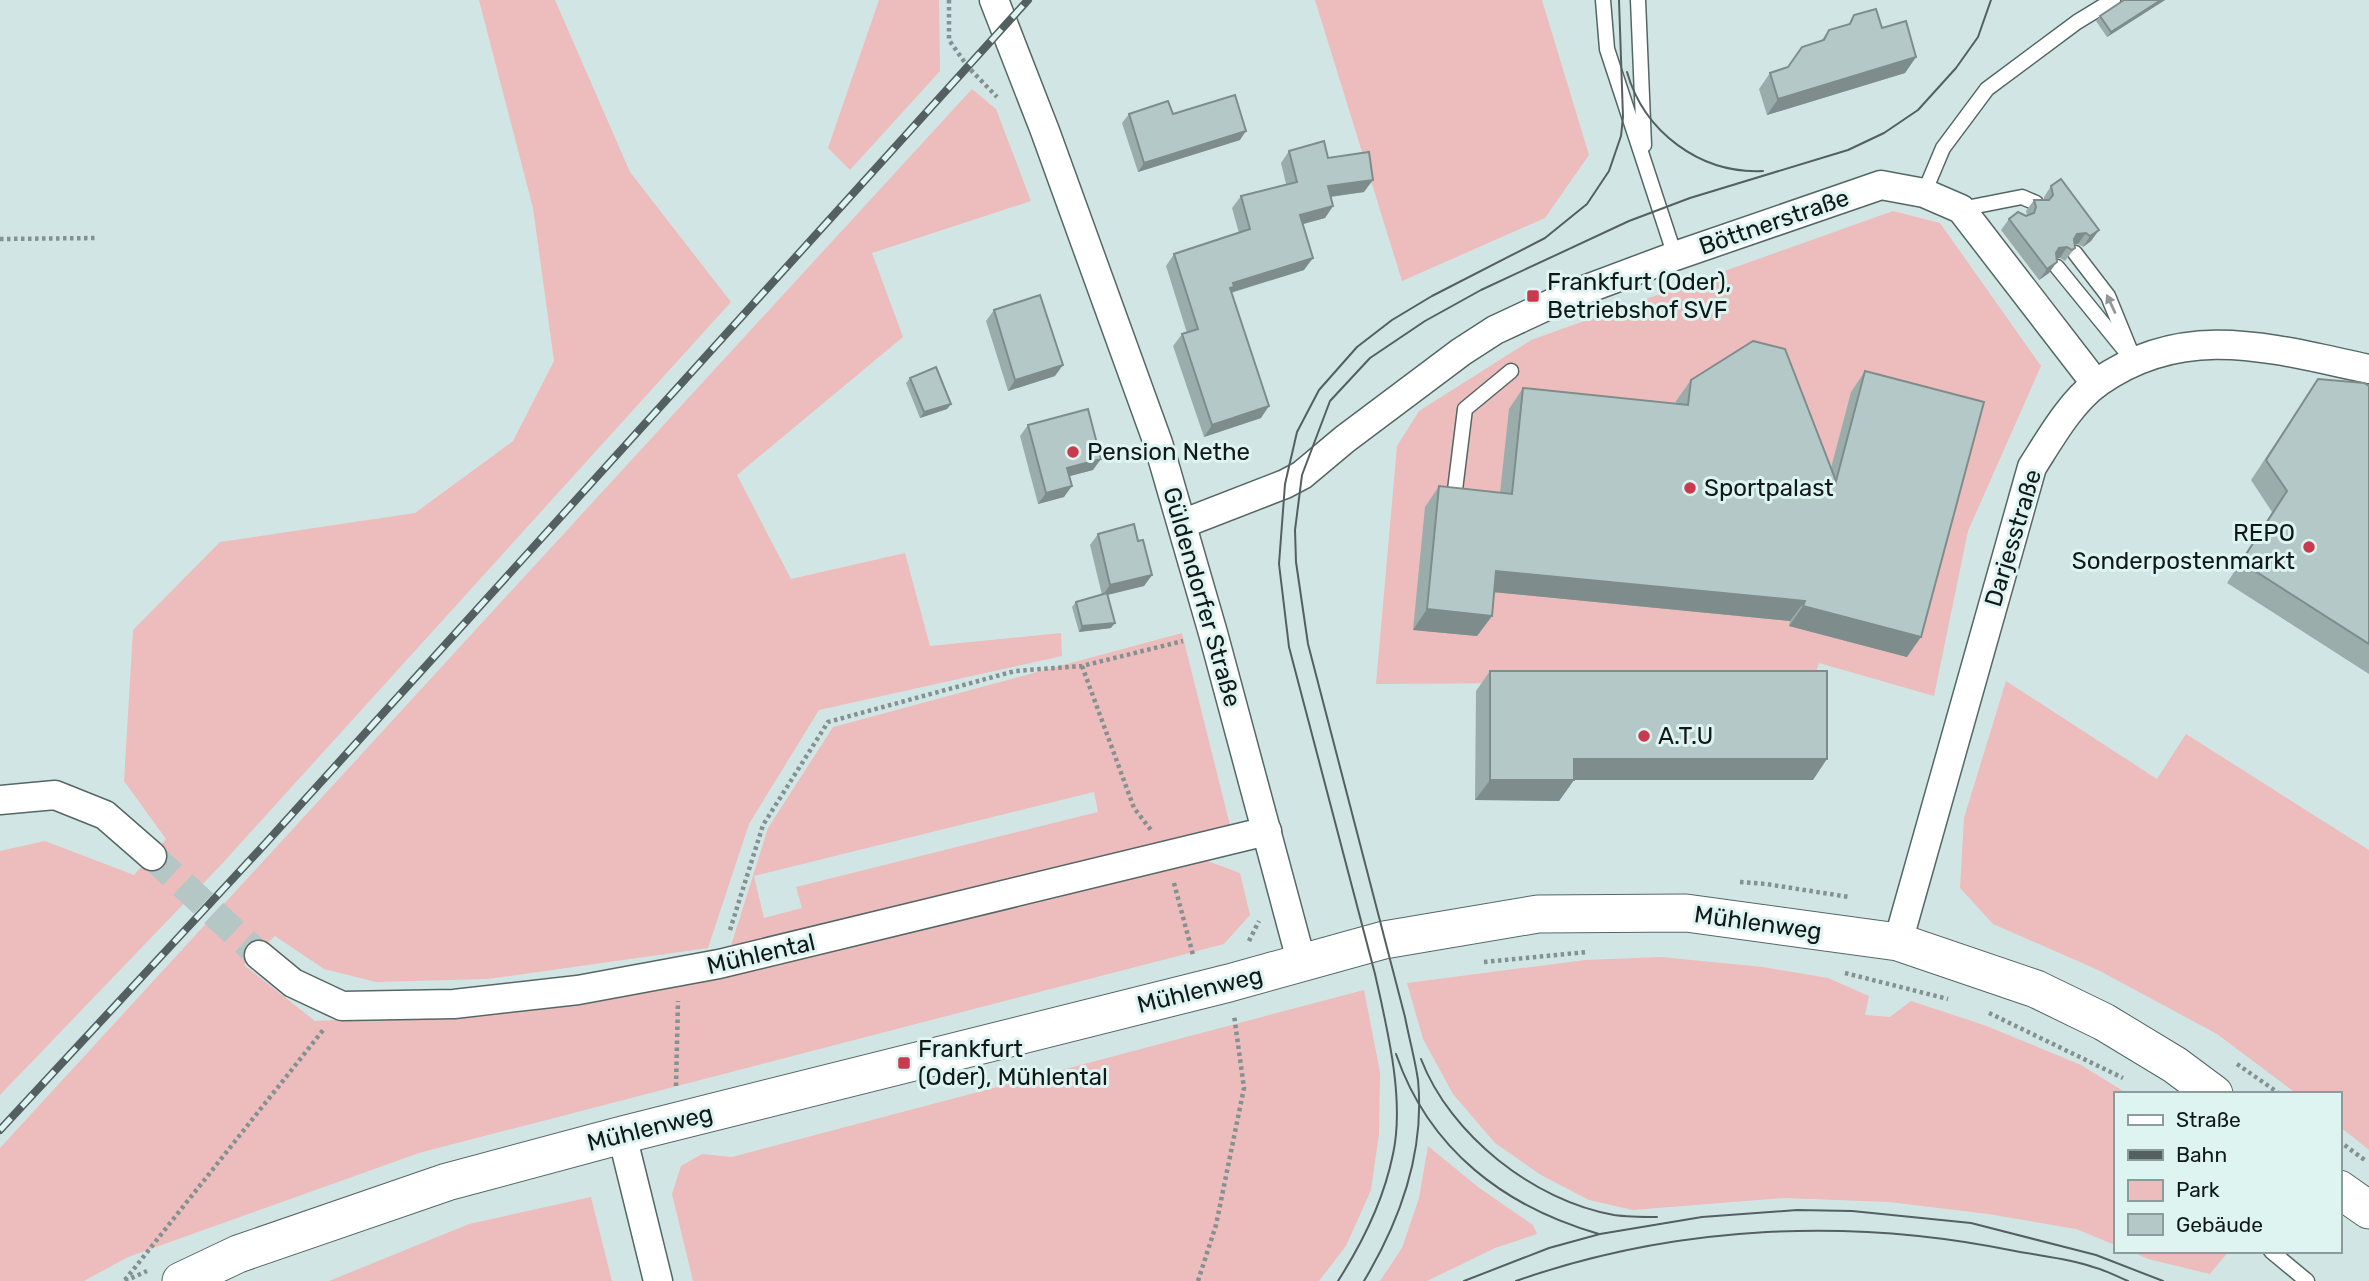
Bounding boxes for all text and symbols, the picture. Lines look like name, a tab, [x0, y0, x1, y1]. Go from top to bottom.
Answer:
street label: Böttnerstraße	[1695, 183, 1853, 261]
place label: Frankfurt (Oder), Betriebshof SVF	[1547, 268, 1732, 324]
marker: Frankfurt (Oder), Betriebshof SVF	[1525, 288, 1541, 304]
one-way arrow	[2105, 294, 2117, 314]
place label: Pension Nethe	[1087, 438, 1250, 466]
marker: Pension Nethe	[1065, 444, 1081, 460]
street label: Darjesstraße	[1979, 466, 2047, 610]
place label: Sportpalast	[1704, 474, 1834, 502]
marker: Sportpalast	[1682, 480, 1698, 496]
street label: Güldendorfer Straße	[1157, 484, 1247, 710]
place label: REPO Sonderpostenmarkt	[2072, 519, 2295, 575]
marker: REPO Sonderpostenmarkt	[2301, 539, 2317, 555]
place label: A.T.U	[1658, 722, 1713, 750]
marker: A.T.U	[1636, 728, 1652, 744]
street label: Mühlenweg	[1692, 900, 1824, 946]
street label: Mühlental	[704, 928, 818, 980]
street label: Mühlenweg	[1134, 961, 1266, 1019]
place label: Frankfurt (Oder), Mühlental	[918, 1035, 1108, 1091]
marker: Frankfurt (Oder), Mühlental	[896, 1055, 912, 1071]
legend	[2114, 1092, 2341, 1253]
street label: Mühlenweg	[584, 1099, 716, 1157]
text: Straße	[2176, 1107, 2241, 1132]
text: Bahn	[2176, 1142, 2227, 1167]
text: Park	[2176, 1177, 2220, 1202]
text: Gebäude	[2176, 1212, 2263, 1237]

